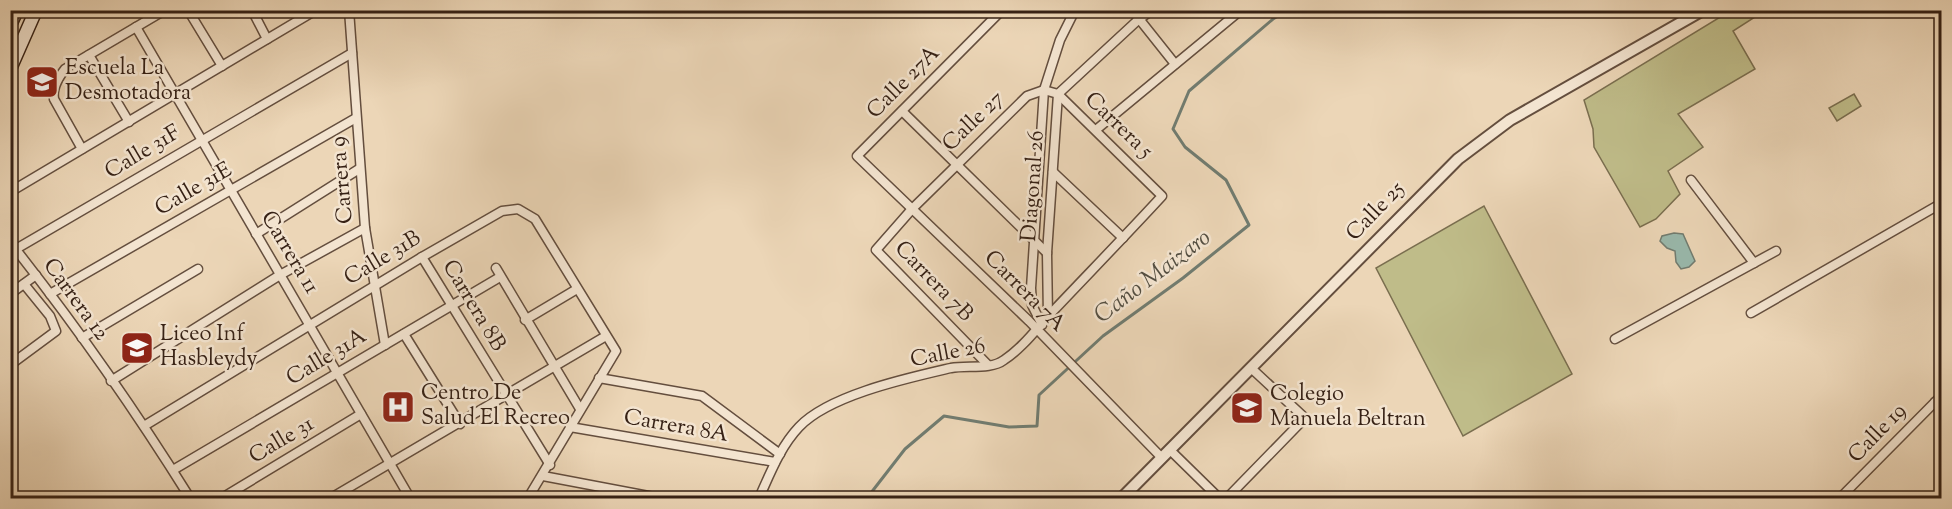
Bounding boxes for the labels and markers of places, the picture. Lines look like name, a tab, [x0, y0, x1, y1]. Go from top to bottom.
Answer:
place label: Escuela La Desmotadora	[65, 53, 191, 110]
school or university icon: Escuela La Desmotadora	[24, 64, 60, 100]
place label: Liceo Inf Hasbleydy	[160, 319, 257, 376]
school or university icon: Liceo Inf Hasbleydy	[119, 330, 155, 366]
place label: Centro De Salud El Recreo	[421, 378, 570, 435]
place label: Colegio Manuela Beltran	[1270, 379, 1426, 436]
hospital icon: Centro De Salud El Recreo	[380, 389, 416, 425]
school or university icon: Colegio Manuela Beltran	[1229, 390, 1265, 426]

